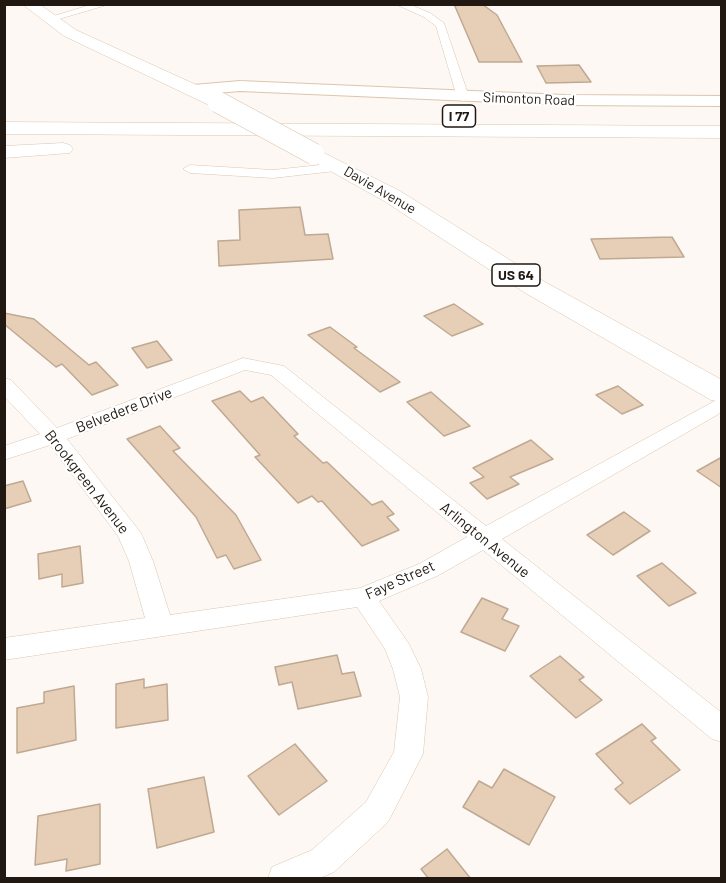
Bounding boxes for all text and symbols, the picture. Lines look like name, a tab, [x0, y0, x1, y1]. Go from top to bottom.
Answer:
street label: Simonton Road	[483, 89, 575, 109]
road number: I 77	[442, 105, 476, 127]
street label: Davie Avenue	[341, 163, 419, 217]
road number: US 64	[492, 264, 540, 286]
street label: Belvedere Drive	[73, 383, 175, 437]
street label: Brookgreen Avenue	[41, 427, 133, 537]
street label: Arlington Avenue	[437, 498, 533, 582]
street label: Faye Street	[362, 557, 438, 603]

